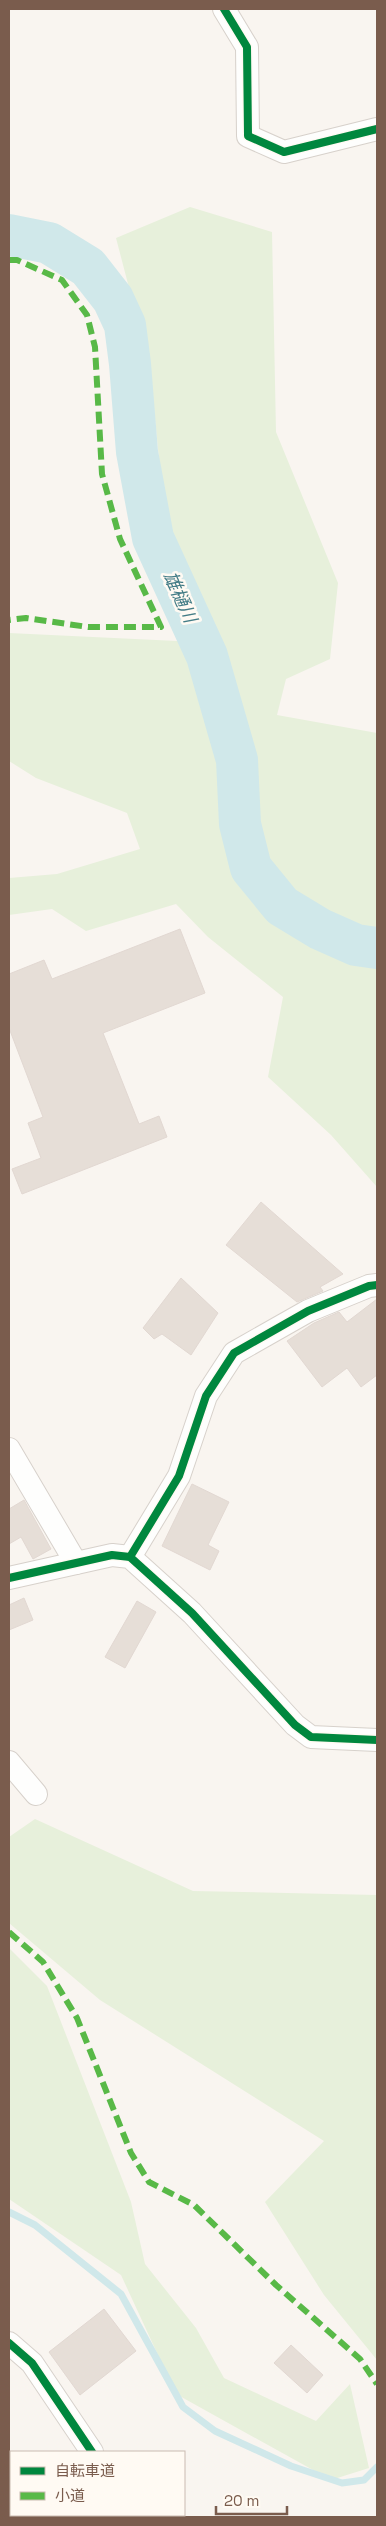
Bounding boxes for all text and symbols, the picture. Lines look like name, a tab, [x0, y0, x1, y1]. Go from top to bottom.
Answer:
water label: 雄樋川	[159, 567, 203, 628]
legend	[10, 2451, 185, 2516]
text: 自転車道	[55, 2461, 115, 2480]
scale bar	[216, 2484, 287, 2516]
text: 小道	[55, 2486, 85, 2505]
text: 20 m	[224, 2491, 259, 2510]

